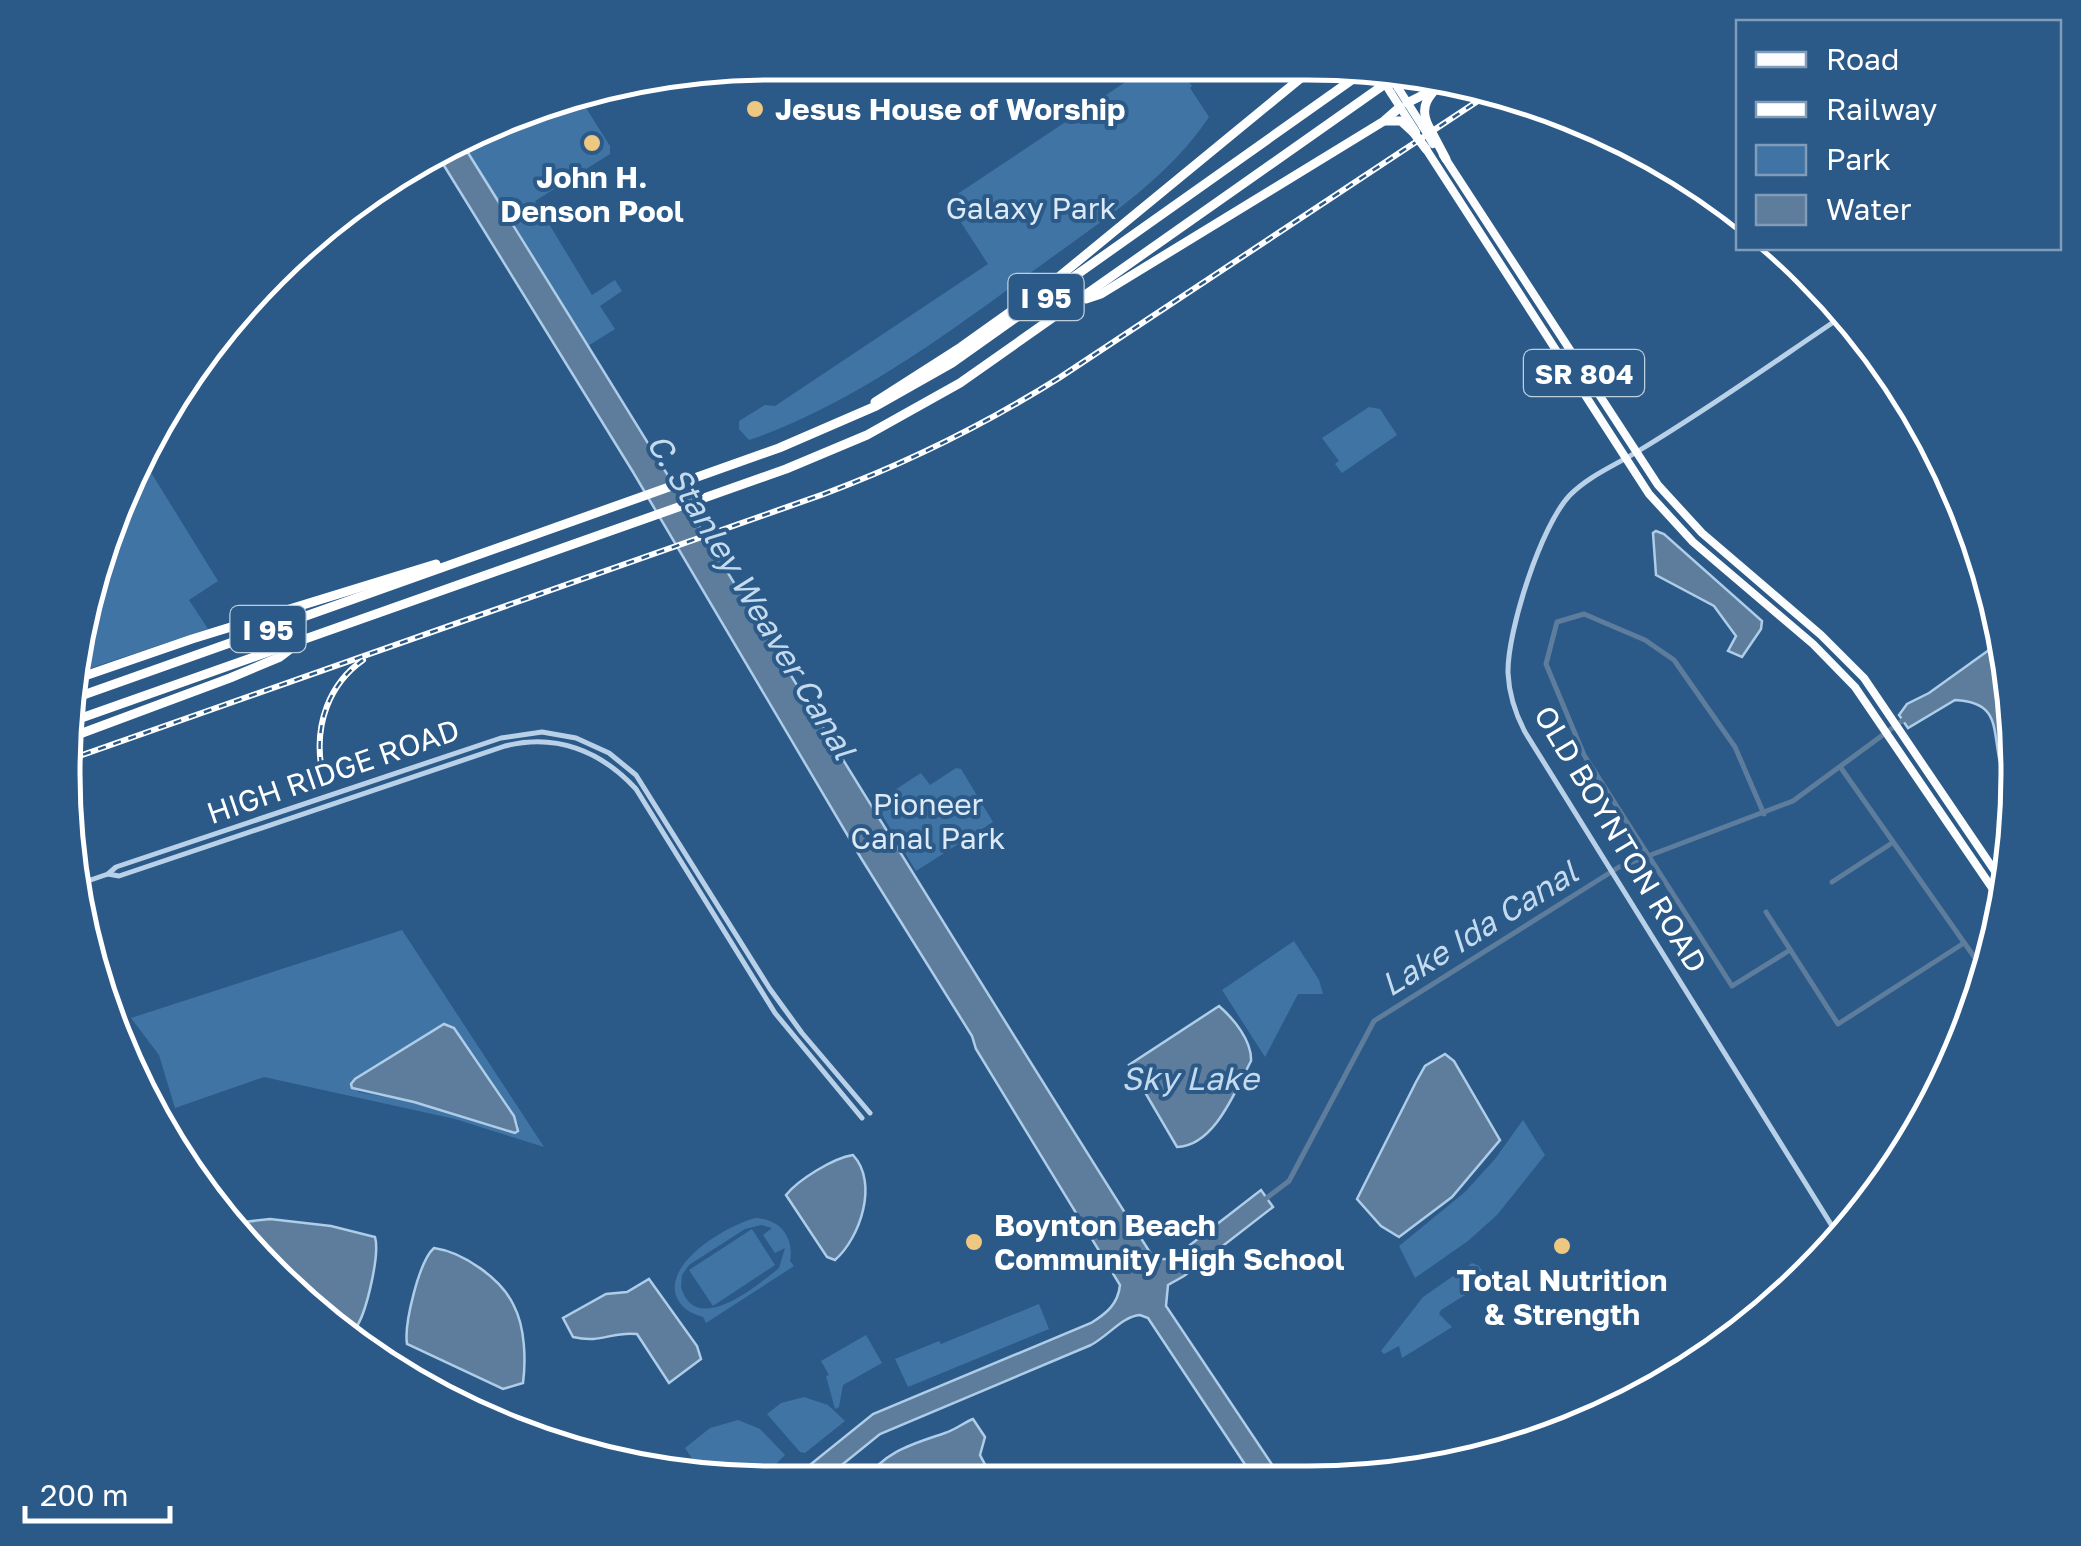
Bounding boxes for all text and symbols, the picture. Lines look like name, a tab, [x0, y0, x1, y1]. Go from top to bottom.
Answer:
legend	[1736, 20, 2061, 250]
text: Road	[1826, 41, 1900, 77]
place label: Jesus House of Worship	[775, 91, 1126, 127]
text: Railway	[1826, 91, 1937, 127]
marker: Jesus House of Worship	[744, 98, 766, 120]
marker: John H. Denson Pool	[581, 132, 603, 154]
text: Park	[1826, 141, 1891, 177]
place label: John H. Denson Pool	[500, 159, 684, 229]
park label: Galaxy Park	[946, 190, 1116, 226]
text: Water	[1826, 191, 1912, 227]
road number: I 95	[1008, 274, 1084, 320]
road number: SR 804	[1524, 350, 1644, 396]
water label: C. Stanley Weaver Canal	[640, 427, 865, 767]
road number: I 95	[230, 606, 306, 652]
street label: OLD BOYNTON ROAD	[1527, 699, 1715, 979]
street label: HIGH RIDGE ROAD	[202, 711, 464, 831]
park label: Pioneer Canal Park	[851, 786, 1005, 856]
water label: Lake Ida Canal	[1374, 852, 1586, 1004]
water label: Sky Lake	[1121, 1059, 1261, 1097]
place label: Boynton Beach Community High School	[994, 1207, 1345, 1277]
marker: Boynton Beach Community High School	[963, 1231, 985, 1253]
marker: Total Nutrition & Strength	[1551, 1235, 1573, 1257]
place label: Total Nutrition & Strength	[1457, 1262, 1667, 1332]
scale bar	[25, 1461, 170, 1523]
text: 200 m	[40, 1477, 129, 1513]

